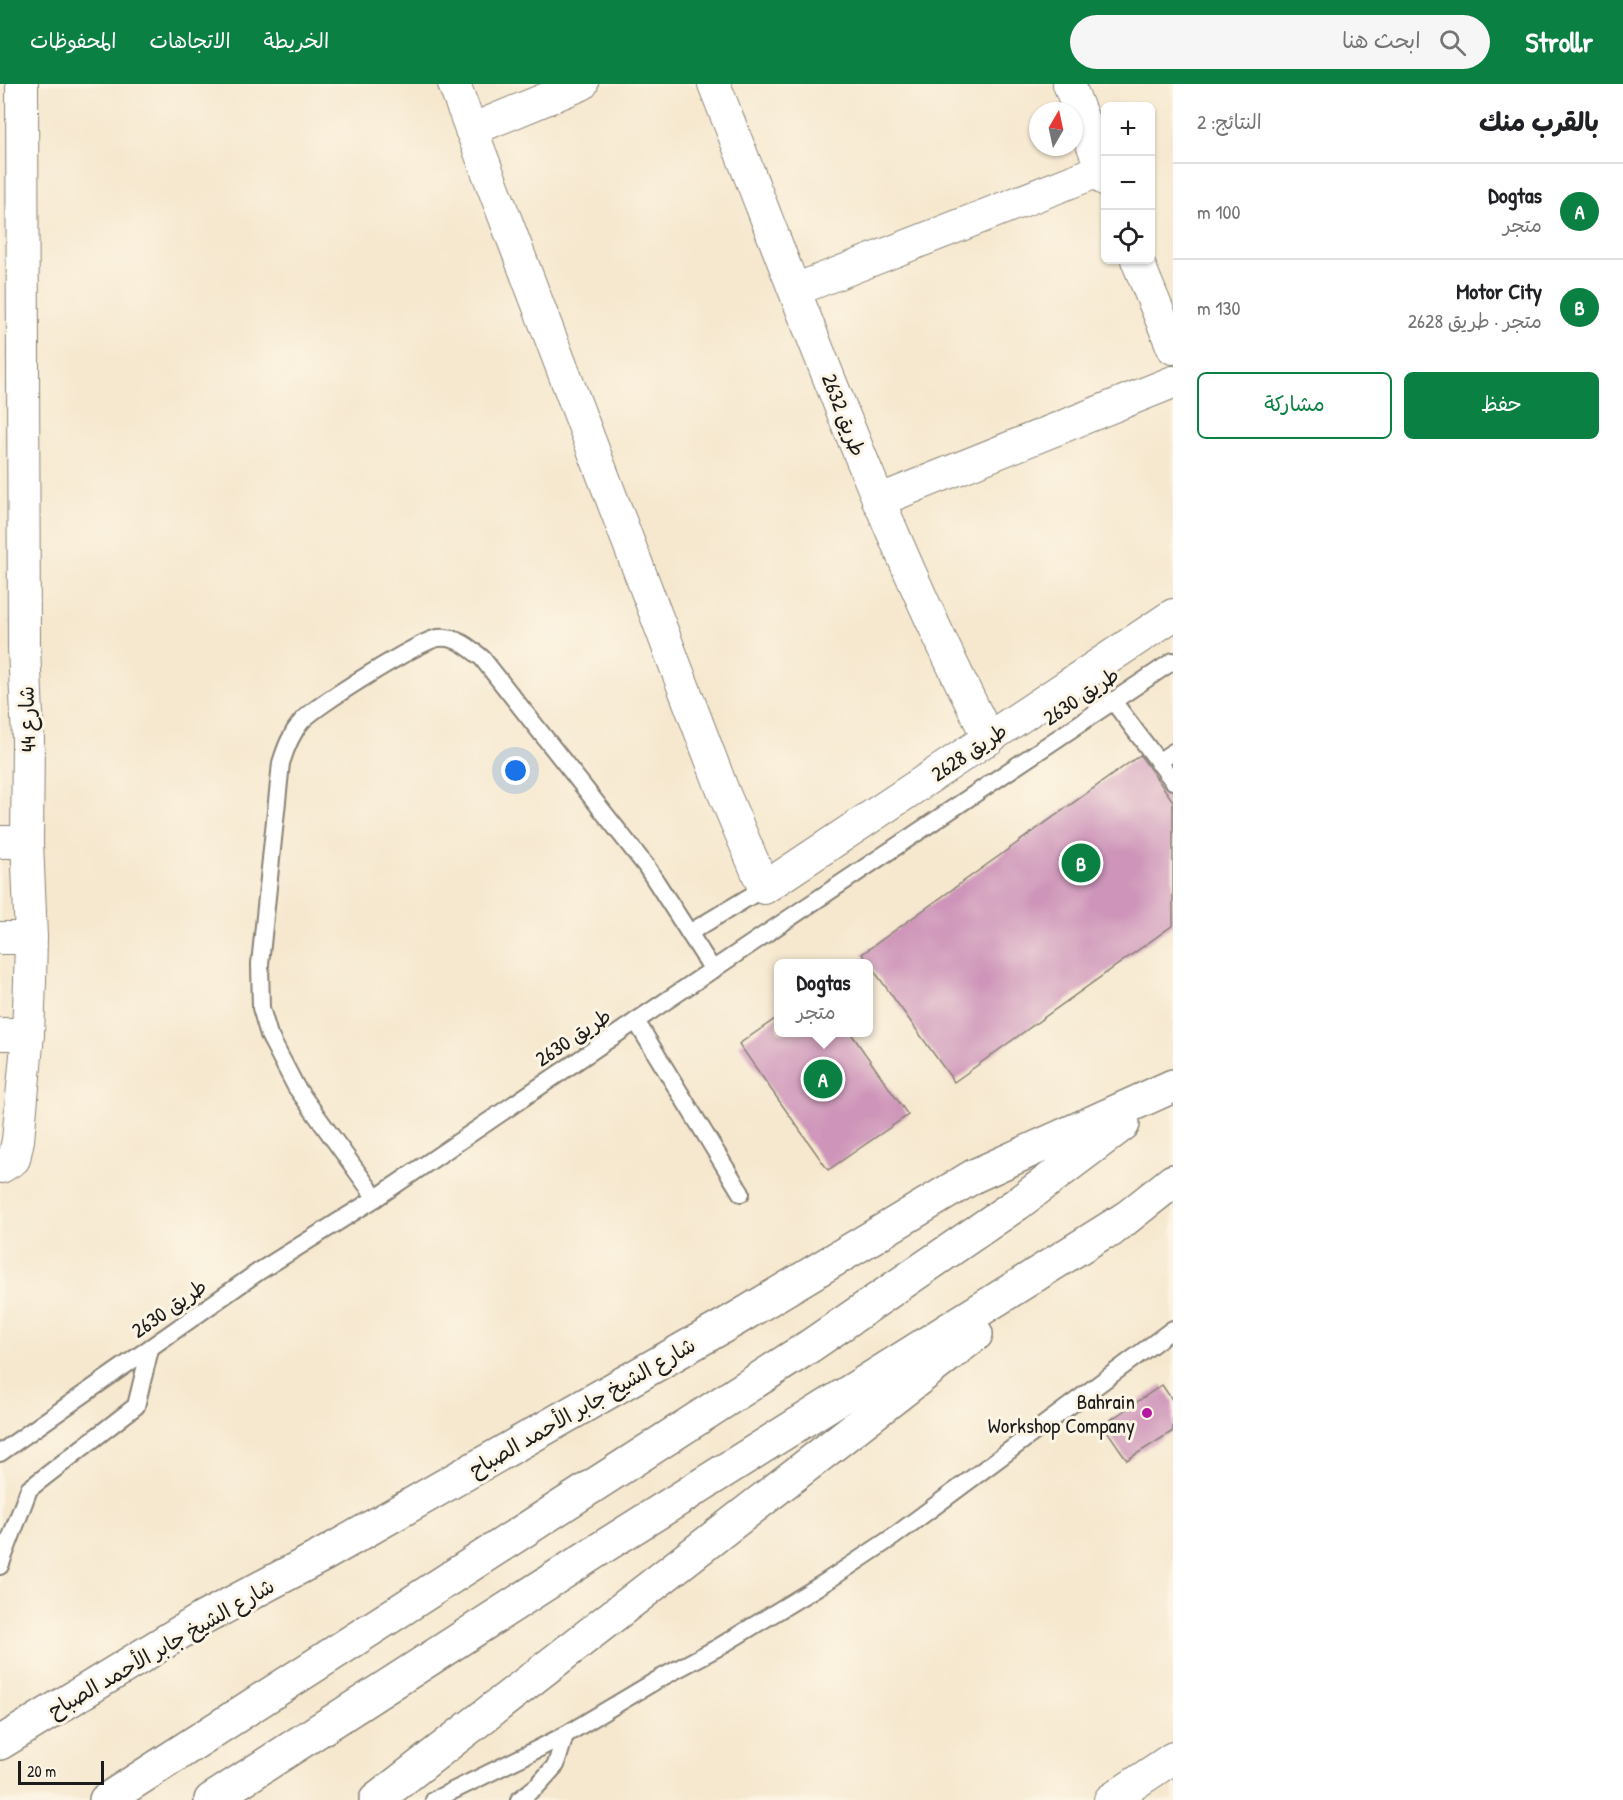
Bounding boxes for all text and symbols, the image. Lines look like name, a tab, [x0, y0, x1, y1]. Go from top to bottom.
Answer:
search box	[1070, 15, 1490, 69]
text: Strollr	[1526, 23, 1593, 61]
text: ابحث هنا	[1342, 25, 1421, 55]
text: المحفوظات	[30, 26, 116, 55]
text: الاتجاهات	[149, 26, 231, 55]
text: الخريطة	[264, 26, 329, 55]
icon: search	[1436, 26, 1469, 59]
north arrow	[1029, 102, 1083, 156]
map controls	[1101, 102, 1155, 264]
button: +	[1101, 102, 1155, 156]
text: بالقرب منك	[1479, 104, 1599, 139]
text: النتائج: 2	[1197, 108, 1262, 135]
button: −	[1101, 156, 1155, 210]
text: Dogtas	[1488, 180, 1542, 210]
text: 100 m	[1197, 198, 1240, 225]
text: A	[1575, 198, 1584, 225]
button: locate	[1101, 210, 1155, 264]
text: متجر	[1503, 211, 1542, 238]
text: Motor City	[1456, 276, 1542, 306]
text: 130 m	[1197, 294, 1240, 321]
text: B	[1574, 294, 1585, 321]
text: متجر · طريق 2628	[1408, 307, 1542, 334]
street label: طريق 2632	[815, 369, 873, 461]
button: مشاركة	[1197, 372, 1392, 439]
button: حفظ	[1404, 372, 1599, 439]
street label: طريق 2630	[1037, 660, 1125, 732]
street label: شارع 44	[11, 685, 44, 753]
street label: طريق 2628	[925, 716, 1013, 788]
your location	[501, 756, 530, 785]
pin: B	[1062, 840, 1100, 886]
popup	[774, 959, 873, 1037]
text: Dogtas	[797, 967, 850, 997]
text: متجر	[797, 998, 836, 1025]
street label: طريق 2630	[529, 1001, 617, 1073]
pin: A	[804, 1056, 842, 1102]
street label: طريق 2630	[125, 1271, 213, 1345]
street label: شارع الشيخ جابر الأحمد الصباح	[463, 1330, 701, 1485]
place label: Bahrain Workshop Company	[988, 1387, 1135, 1440]
marker: Bahrain Workshop Company	[1140, 1406, 1154, 1420]
street label: شارع الشيخ جابر الأحمد الصباح	[42, 1571, 280, 1726]
scale bar	[18, 1758, 104, 1786]
text: 20 m	[27, 1760, 56, 1782]

